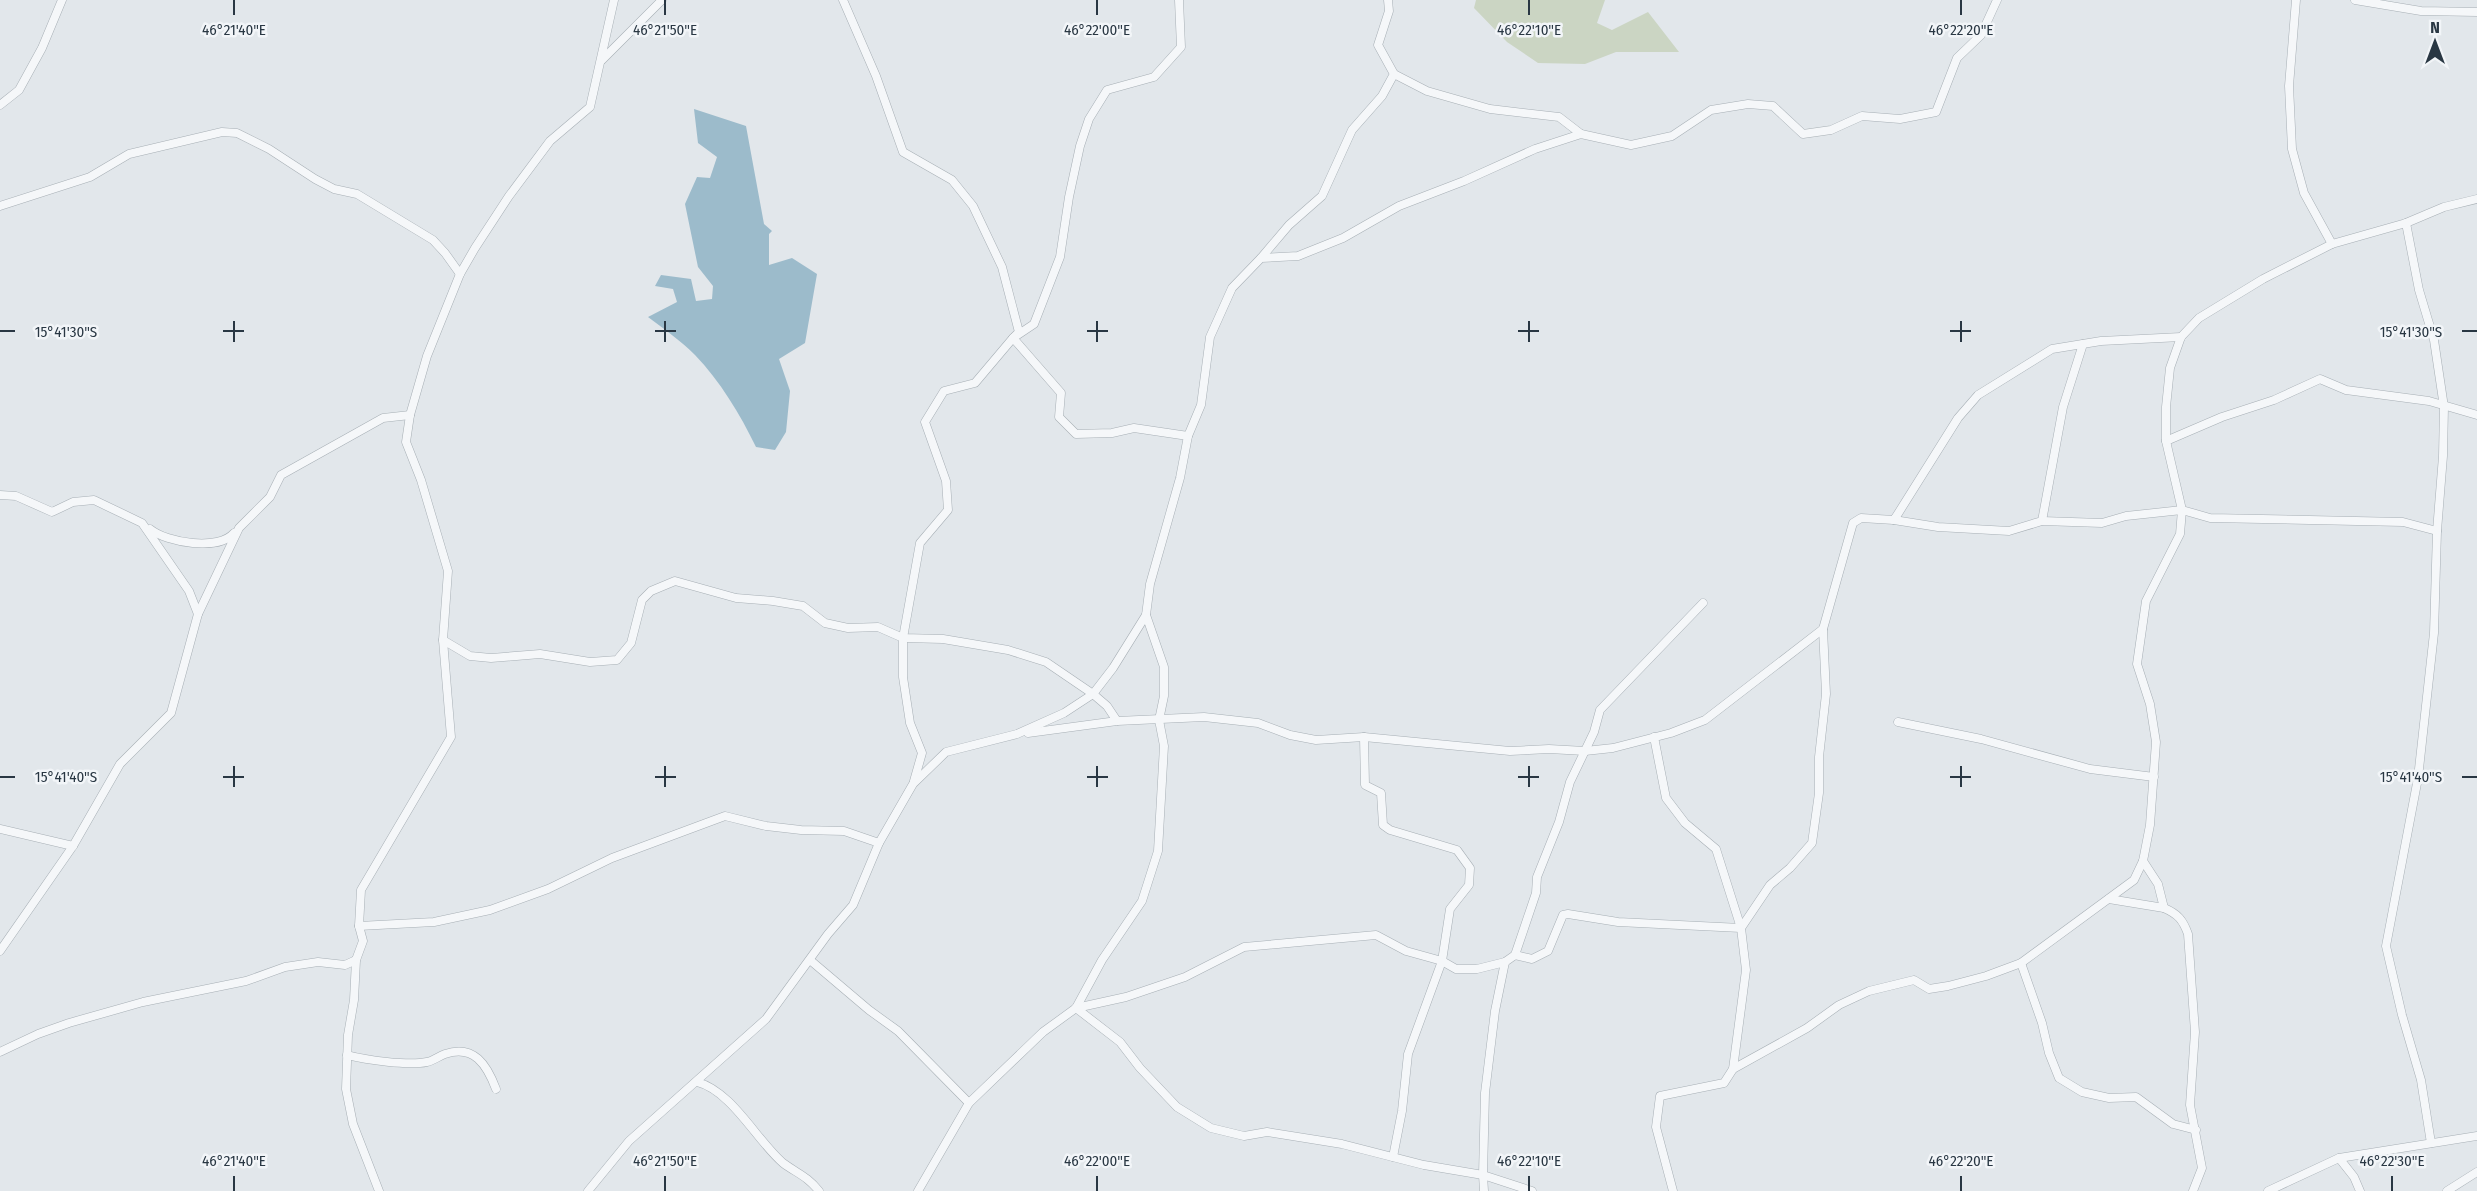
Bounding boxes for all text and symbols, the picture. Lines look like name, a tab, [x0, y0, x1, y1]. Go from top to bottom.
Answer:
north arrow	[2405, 12, 2465, 72]
text: N	[2430, 18, 2440, 37]
text: 46°21'40"E	[202, 21, 266, 39]
text: 46°21'50"E	[633, 21, 697, 39]
text: 46°22'00"E	[1064, 21, 1130, 39]
text: 46°22'10"E	[1497, 21, 1561, 39]
text: 46°22'20"E	[1929, 21, 1993, 39]
text: 15°41'30"S	[35, 323, 97, 341]
text: 15°41'30"S	[2380, 323, 2442, 341]
text: 15°41'40"S	[35, 768, 97, 786]
text: 15°41'40"S	[2380, 768, 2442, 786]
text: 46°21'40"E	[202, 1152, 266, 1170]
text: 46°21'50"E	[633, 1152, 697, 1170]
text: 46°22'00"E	[1064, 1152, 1130, 1170]
text: 46°22'10"E	[1497, 1152, 1561, 1170]
text: 46°22'20"E	[1929, 1152, 1993, 1170]
text: 46°22'30"E	[2360, 1152, 2424, 1170]

